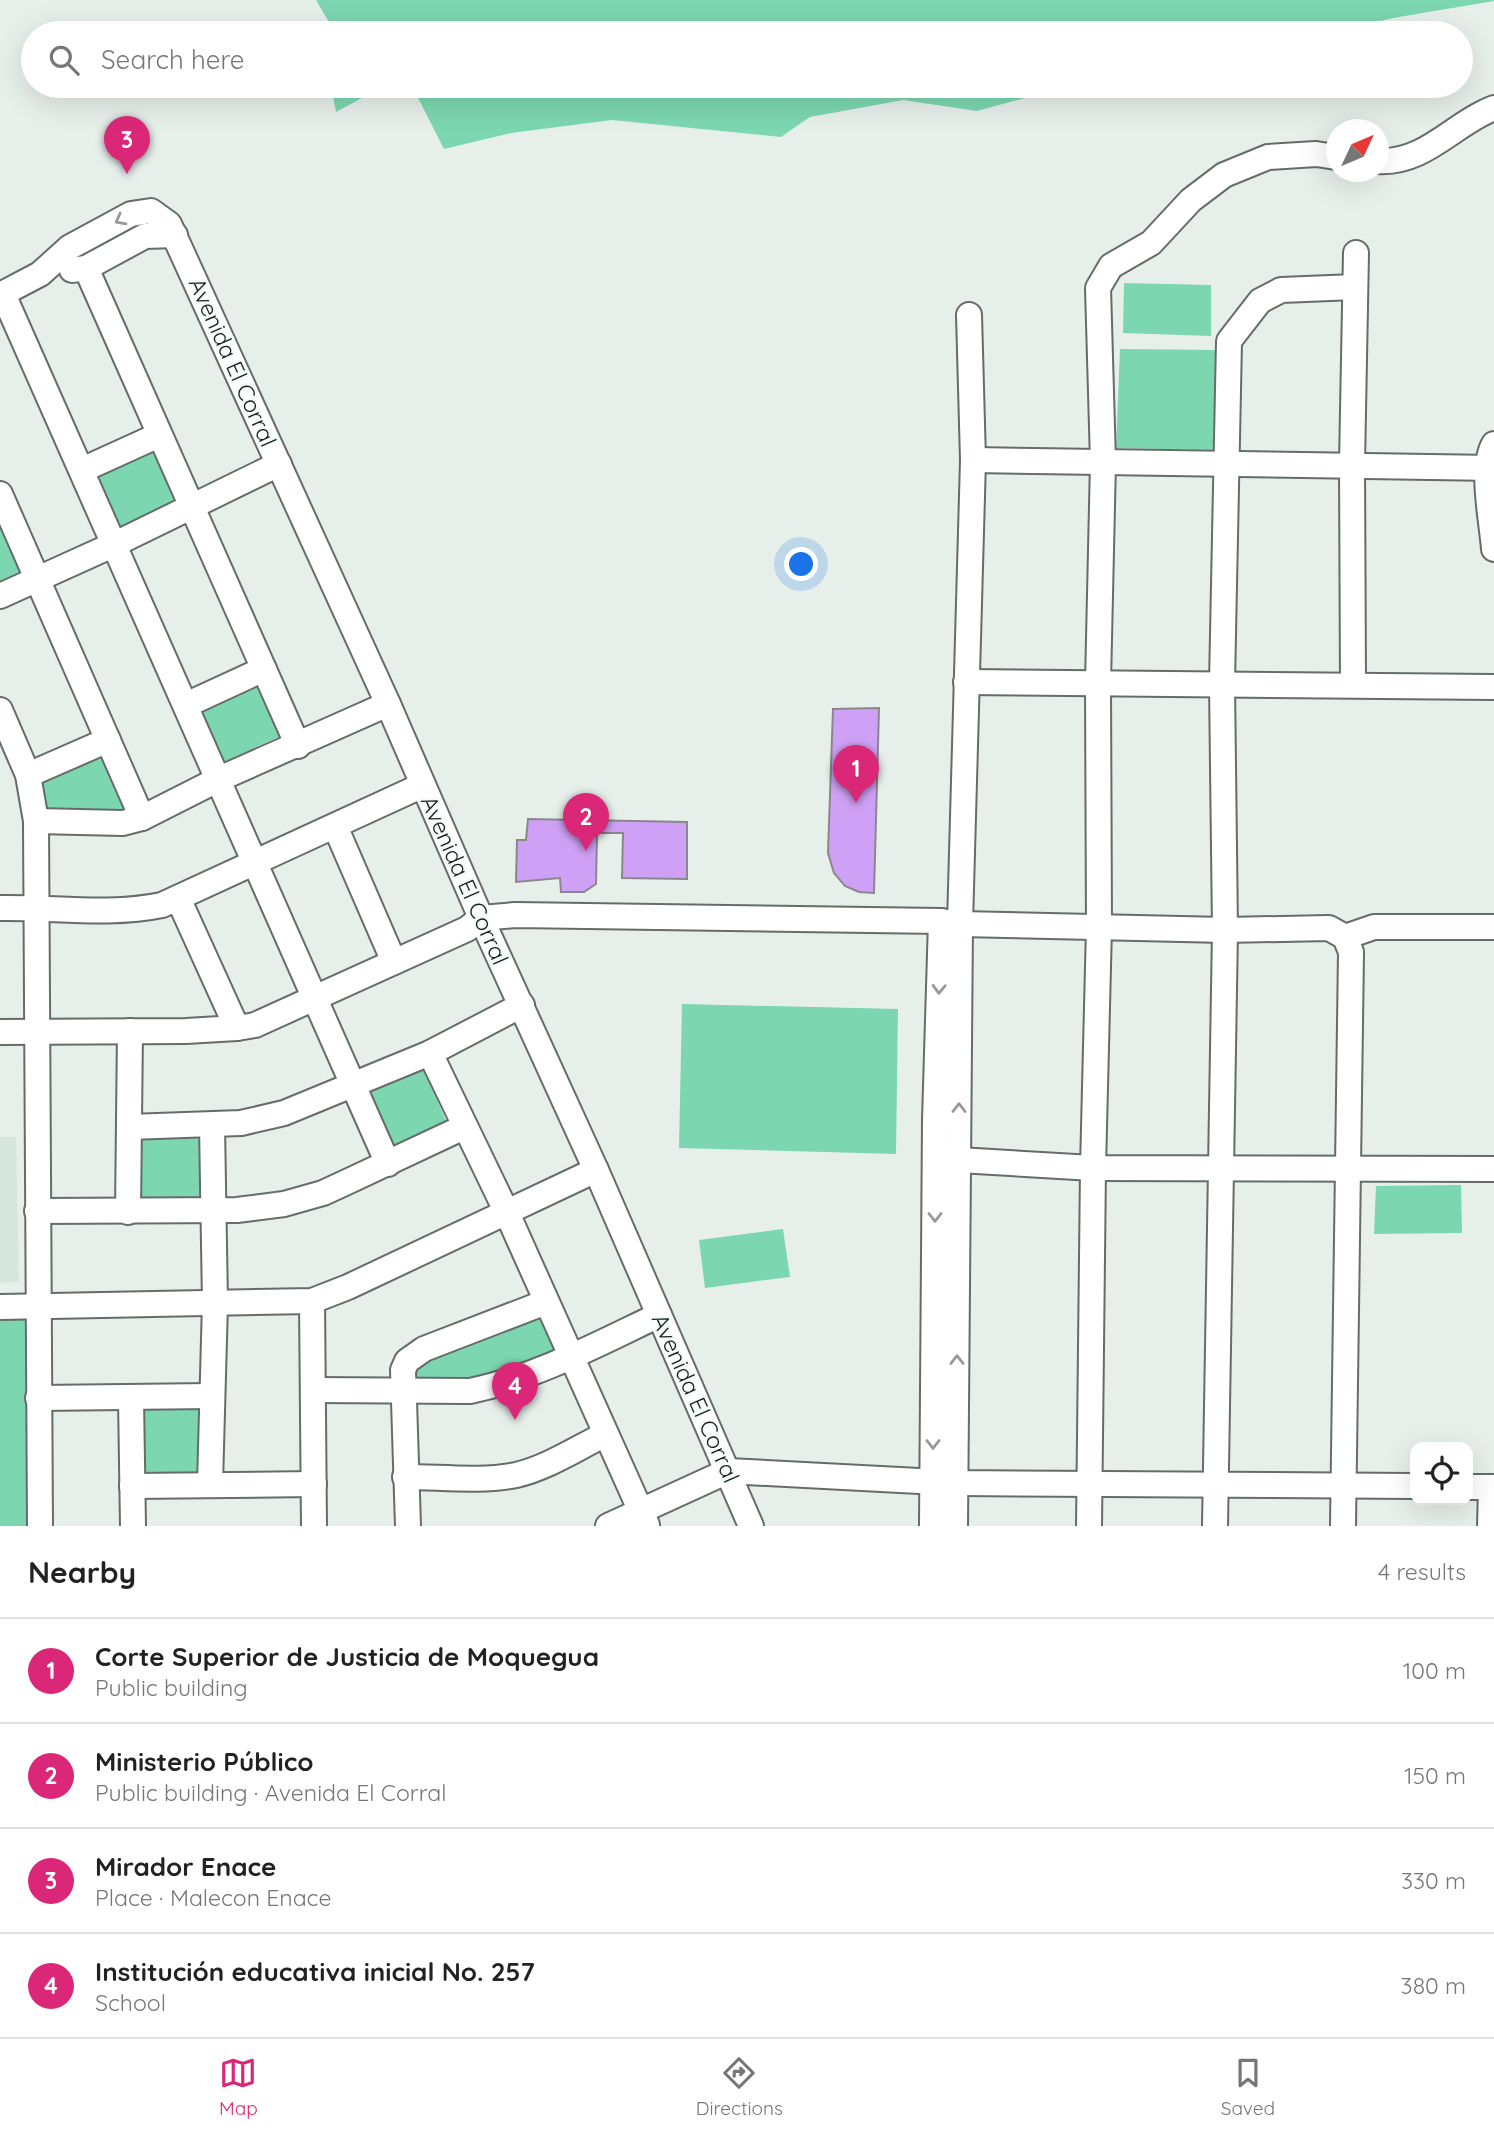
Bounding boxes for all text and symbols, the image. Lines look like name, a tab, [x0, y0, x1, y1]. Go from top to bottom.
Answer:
search box	[21, 21, 1473, 98]
icon: search	[45, 41, 83, 79]
text: Search here	[101, 43, 245, 76]
pin: 3	[104, 116, 150, 174]
north arrow	[1326, 119, 1389, 182]
one-way arrow	[115, 212, 127, 225]
street label: Avenida El Corral	[183, 273, 283, 451]
your location	[784, 547, 818, 581]
pin: 1	[833, 745, 879, 803]
street label: Avenida El Corral	[415, 791, 515, 969]
pin: 2	[563, 793, 609, 851]
one-way arrow	[932, 984, 947, 995]
one-way arrow	[951, 1102, 967, 1113]
one-way arrow	[927, 1212, 943, 1223]
street label: Avenida El Corral	[646, 1309, 746, 1487]
one-way arrow	[950, 1354, 965, 1365]
pin: 4	[492, 1362, 538, 1420]
one-way arrow	[926, 1439, 941, 1450]
map controls	[1410, 1442, 1473, 1505]
button: locate	[1410, 1442, 1473, 1505]
text: Nearby	[28, 1553, 136, 1591]
text: 4 results	[1378, 1557, 1466, 1586]
text: Corte Superior de Justicia de Moquegua	[95, 1640, 599, 1673]
text: 1	[47, 1656, 55, 1685]
text: 100 m	[1403, 1656, 1466, 1685]
text: Public building	[95, 1673, 248, 1702]
text: Ministerio Público	[95, 1745, 313, 1778]
text: 2	[44, 1761, 58, 1790]
text: 150 m	[1404, 1761, 1466, 1790]
text: Public building · Avenida El Corral	[95, 1778, 446, 1807]
text: Mirador Enace	[95, 1850, 276, 1883]
text: 3	[45, 1866, 57, 1895]
text: 330 m	[1401, 1866, 1466, 1895]
text: Place · Malecon Enace	[95, 1883, 332, 1912]
text: Institución educativa inicial No. 257	[95, 1955, 535, 1988]
text: 4	[44, 1971, 58, 2000]
text: 380 m	[1401, 1971, 1466, 2000]
text: School	[95, 1988, 166, 2017]
tab: Map	[219, 2054, 258, 2120]
tab: Directions	[696, 2054, 783, 2120]
tab: Saved	[1221, 2054, 1275, 2120]

